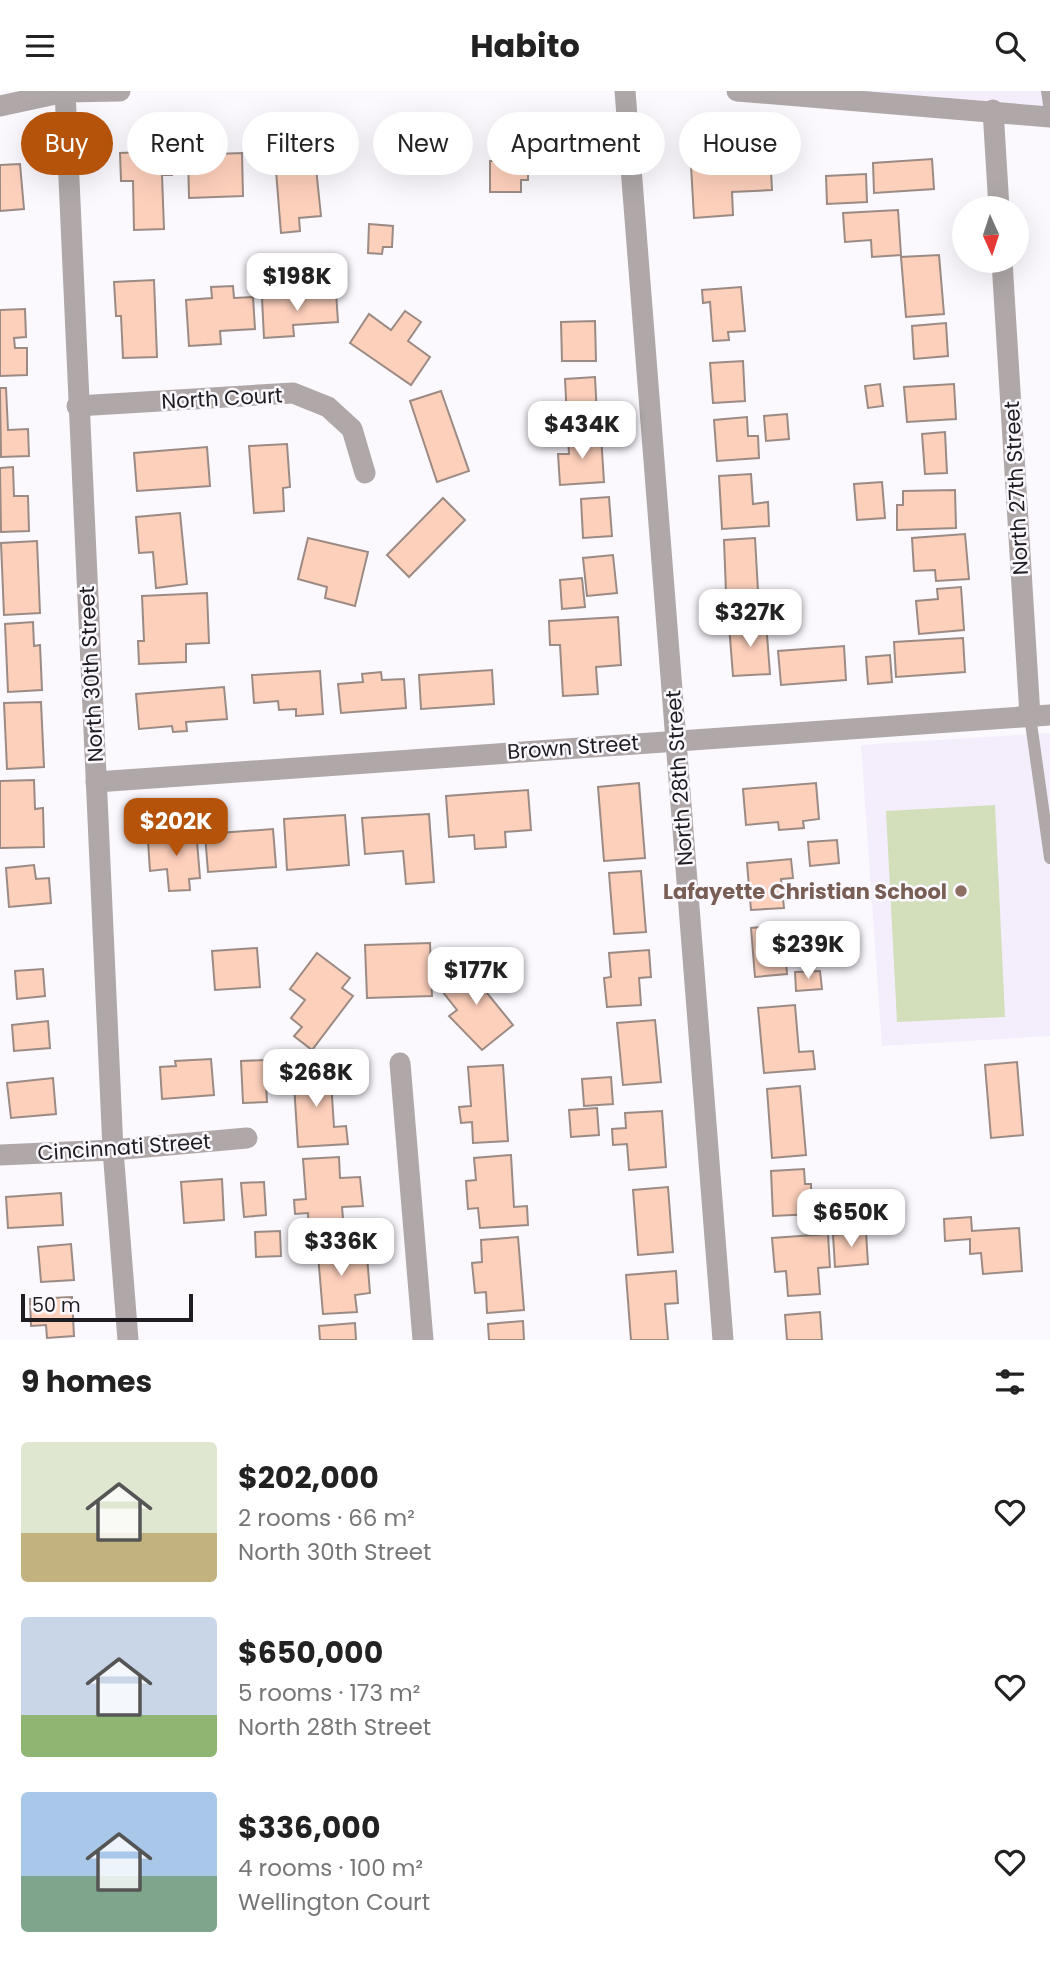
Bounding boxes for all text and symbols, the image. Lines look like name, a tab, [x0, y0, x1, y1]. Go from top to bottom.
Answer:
text: Habito	[470, 23, 580, 68]
icon: menu	[21, 27, 59, 65]
icon: search	[991, 27, 1029, 65]
chip: Buy	[21, 112, 113, 175]
chip: Rent	[127, 112, 228, 175]
chip: Filters	[242, 112, 359, 175]
chip: New	[373, 112, 473, 175]
chip: Apartment	[487, 112, 665, 175]
chip: House	[679, 112, 801, 175]
north arrow	[952, 196, 1029, 273]
map controls	[952, 196, 1029, 273]
pin: $198K	[248, 253, 346, 313]
text: $198K	[263, 260, 331, 292]
street label: North Court	[161, 380, 283, 416]
street label: North 27th Street	[997, 400, 1035, 576]
pin: $434K	[533, 401, 631, 461]
text: $434K	[544, 408, 620, 440]
street label: North 30th Street	[72, 585, 110, 763]
pin: $327K	[701, 589, 799, 649]
text: $327K	[715, 596, 785, 628]
street label: North 28th Street	[658, 689, 700, 867]
street label: Brown Street	[506, 728, 640, 766]
pin: $202K	[127, 799, 225, 858]
text: $202K	[140, 805, 212, 837]
place label: Lafayette Christian School	[663, 877, 947, 906]
marker: Lafayette Christian School	[953, 883, 969, 899]
pin: $239K	[759, 921, 857, 981]
text: $239K	[772, 928, 844, 960]
pin: $177K	[427, 947, 525, 1007]
text: $177K	[444, 954, 508, 986]
pin: $268K	[267, 1049, 365, 1109]
text: $268K	[279, 1056, 353, 1088]
street label: Cincinnati Street	[36, 1126, 212, 1168]
pin: $650K	[802, 1189, 900, 1249]
text: $650K	[813, 1196, 889, 1228]
pin: $336K	[292, 1219, 390, 1278]
text: $336K	[304, 1225, 378, 1257]
scale bar	[21, 1291, 192, 1323]
text: 50 m	[32, 1292, 81, 1319]
text: 9 homes	[21, 1360, 152, 1403]
icon: filters	[991, 1363, 1029, 1401]
text: $202,000	[238, 1456, 379, 1499]
icon: home	[77, 1470, 161, 1554]
icon: heart	[991, 1493, 1029, 1531]
text: 2 rooms · 66 m²	[238, 1502, 415, 1534]
text: North 30th Street	[238, 1536, 431, 1568]
text: $650,000	[238, 1631, 383, 1674]
icon: home	[77, 1645, 161, 1729]
icon: heart	[991, 1668, 1029, 1706]
text: 5 rooms · 173 m²	[238, 1677, 420, 1709]
text: North 28th Street	[238, 1711, 431, 1743]
text: $336,000	[238, 1806, 380, 1849]
icon: home	[77, 1820, 161, 1904]
icon: heart	[991, 1843, 1029, 1881]
text: 4 rooms · 100 m²	[238, 1852, 423, 1884]
text: Wellington Court	[238, 1886, 430, 1918]

